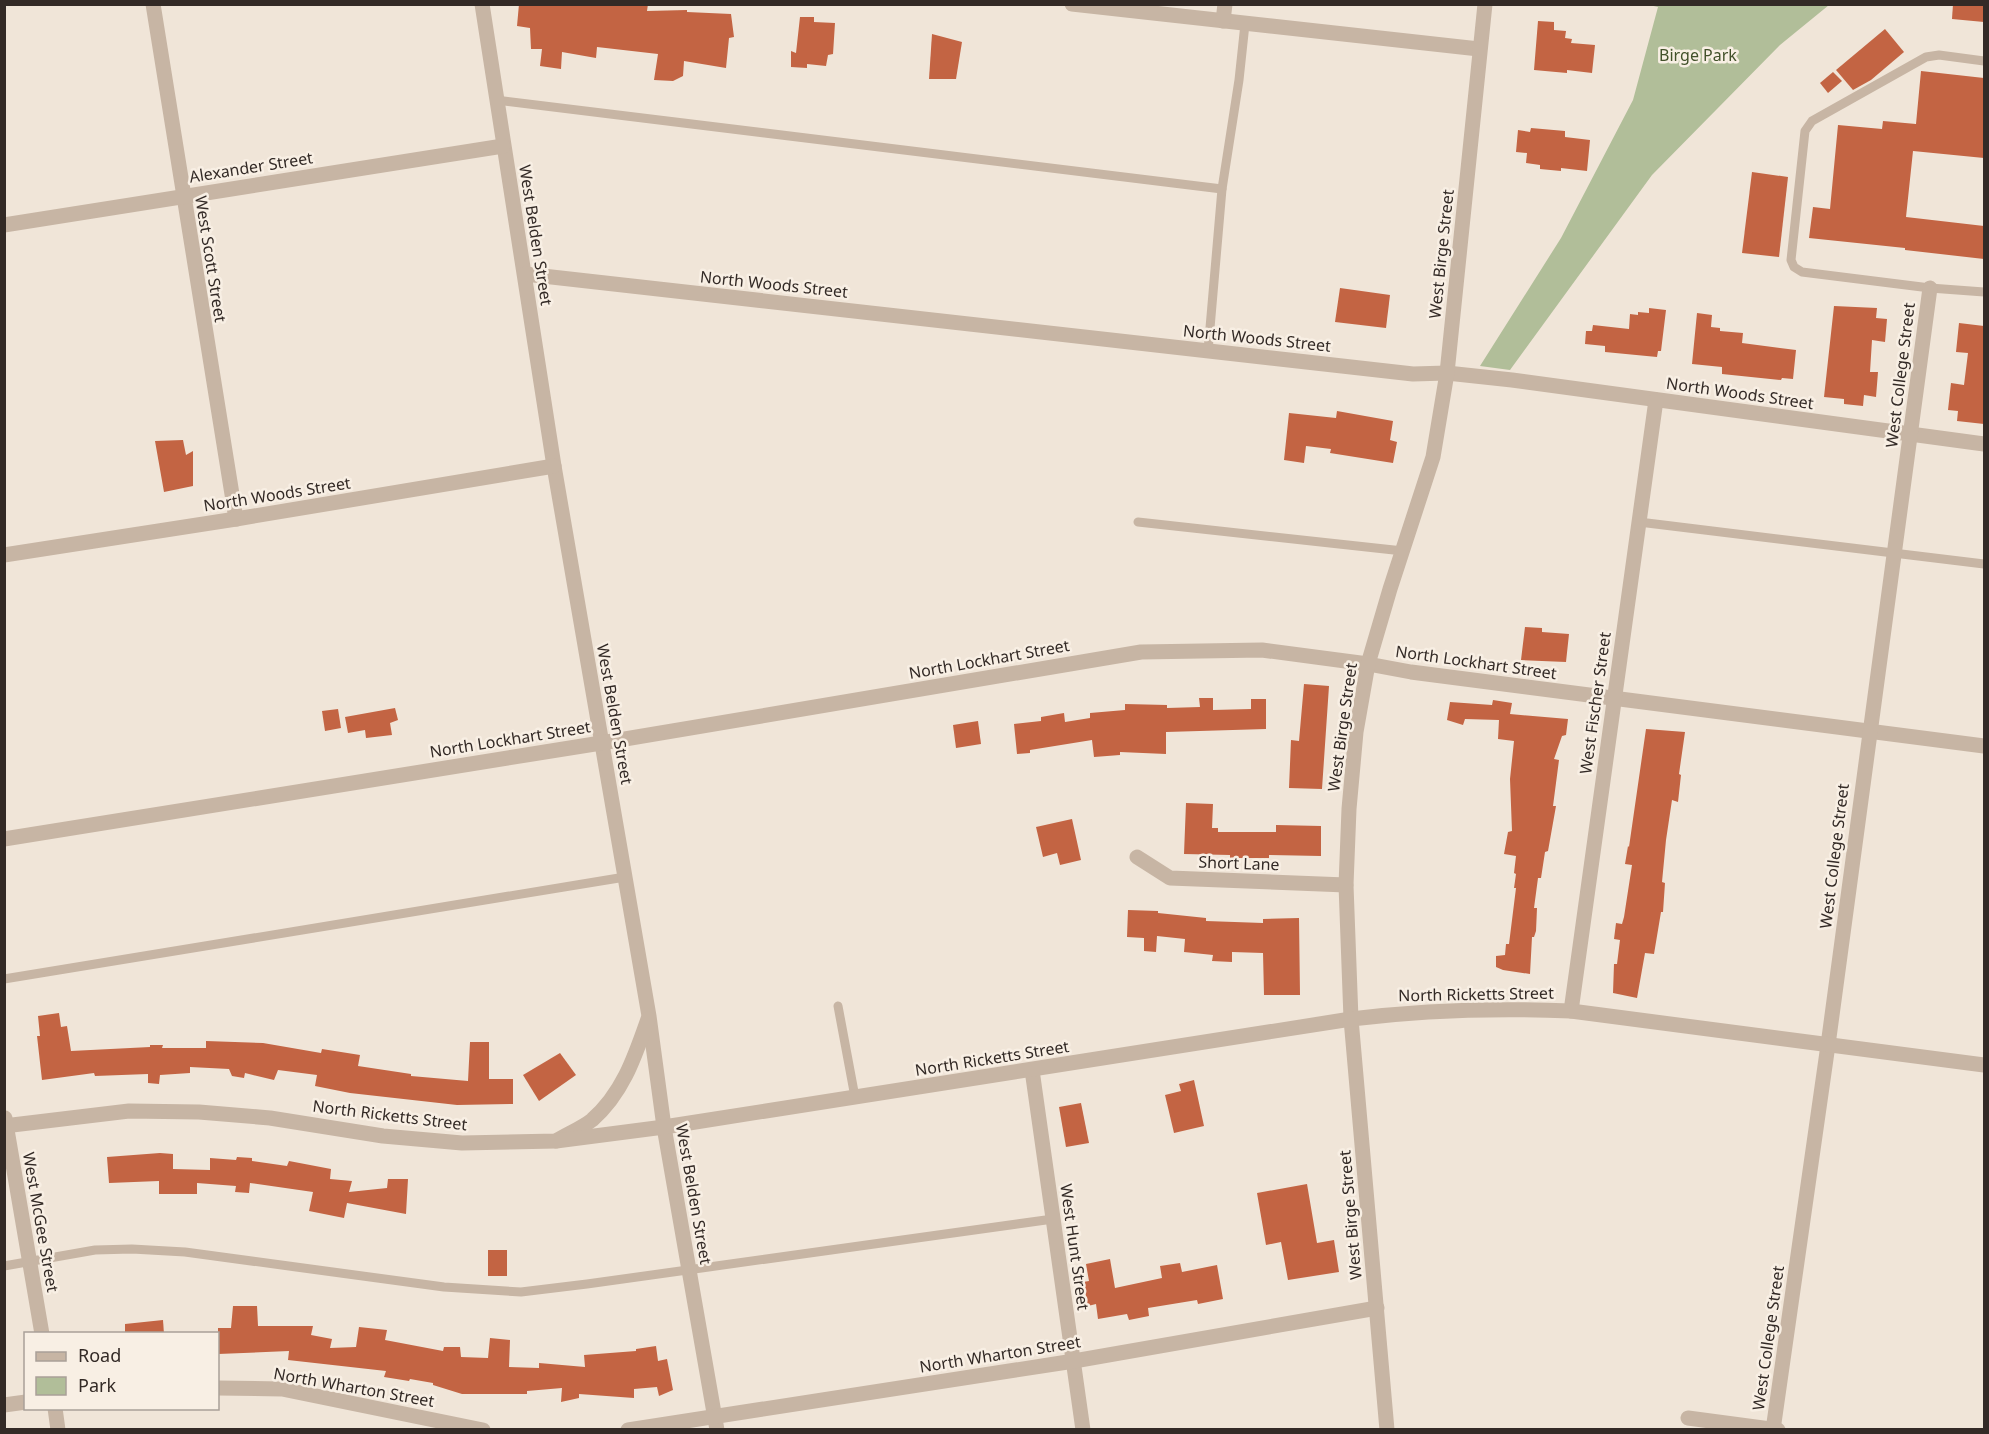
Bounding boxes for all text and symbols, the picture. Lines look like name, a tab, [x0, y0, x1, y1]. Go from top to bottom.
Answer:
park label: Birge Park	[1659, 44, 1737, 66]
street label: Alexander Street	[188, 146, 315, 188]
street label: West Belden Street	[514, 163, 558, 307]
street label: West Birge Street	[1423, 188, 1459, 320]
street label: West Scott Street	[190, 194, 232, 324]
street label: North Woods Street	[699, 265, 849, 303]
street label: West College Street	[1880, 301, 1920, 449]
street label: North Woods Street	[1182, 319, 1332, 357]
street label: North Woods Street	[1665, 372, 1815, 414]
street label: North Woods Street	[202, 471, 352, 516]
street label: West Fischer Street	[1574, 630, 1616, 775]
street label: North Lockhart Street	[907, 634, 1071, 684]
street label: North Lockhart Street	[1394, 640, 1558, 684]
street label: West Belden Street	[592, 642, 638, 786]
street label: West Birge Street	[1322, 661, 1362, 793]
street label: North Lockhart Street	[428, 715, 592, 763]
street label: West College Street	[1814, 782, 1854, 930]
street label: Short Lane	[1198, 851, 1280, 875]
street label: North Ricketts Street	[1398, 982, 1554, 1006]
street label: North Ricketts Street	[913, 1035, 1071, 1081]
street label: North Ricketts Street	[311, 1095, 469, 1135]
street label: West Belden Street	[671, 1122, 717, 1266]
street label: West Birge Street	[1333, 1149, 1367, 1281]
street label: West McGee Street	[18, 1150, 64, 1294]
street label: West Hunt Street	[1055, 1182, 1095, 1312]
street label: West College Street	[1747, 1264, 1789, 1412]
street label: North Wharton Street	[918, 1330, 1082, 1378]
legend	[24, 1332, 219, 1410]
text: Road	[78, 1343, 121, 1367]
street label: North Wharton Street	[272, 1362, 436, 1412]
text: Park	[78, 1373, 116, 1397]

